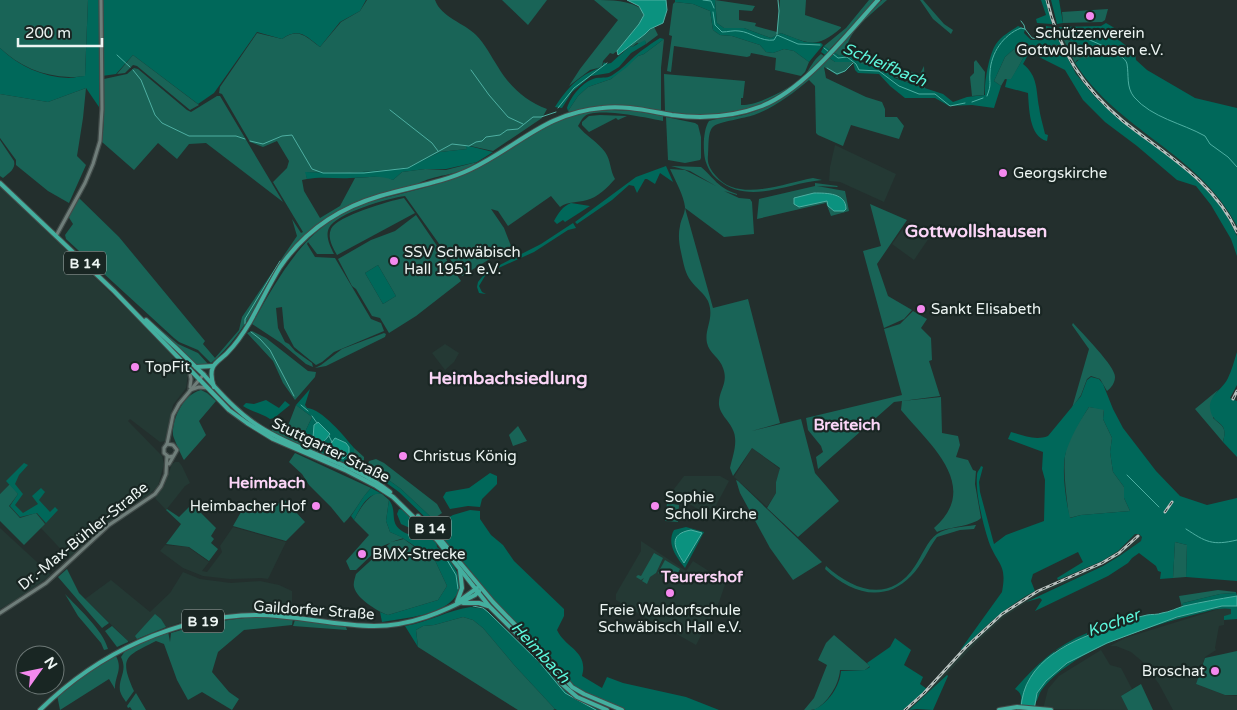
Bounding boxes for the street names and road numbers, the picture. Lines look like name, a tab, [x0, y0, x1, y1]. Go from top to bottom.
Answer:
road number: B 14	[64, 252, 106, 274]
street label: Stuttgarter Straße	[269, 414, 393, 486]
street label: Dr.-Max-Bühler-Straße	[14, 478, 152, 594]
road number: B 14	[409, 516, 451, 540]
street label: Gaildorfer Straße	[253, 597, 375, 623]
road number: B 19	[182, 610, 224, 632]

